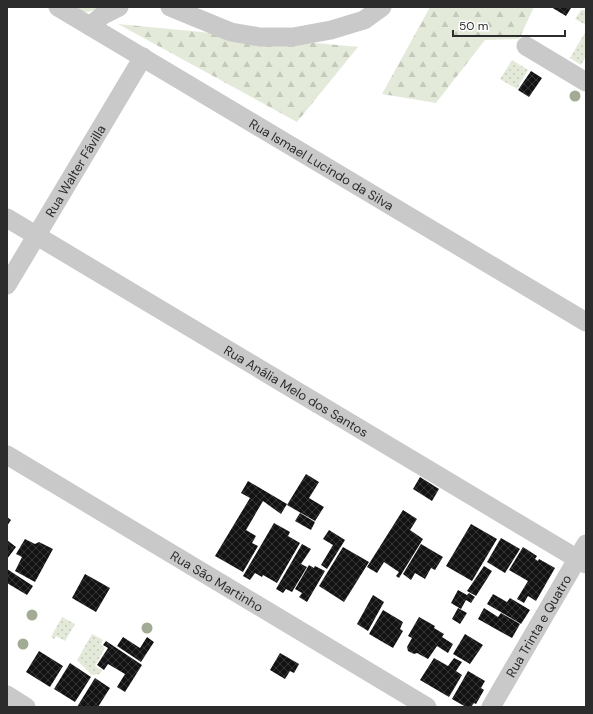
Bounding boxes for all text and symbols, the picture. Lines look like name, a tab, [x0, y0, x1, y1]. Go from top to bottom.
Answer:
scale bar	[453, 12, 565, 38]
text: 50 m	[459, 18, 488, 34]
street label: Rua Ismael Lucindo da Silva	[246, 115, 397, 214]
street label: Rua Walter Fávilla	[41, 122, 109, 220]
street label: Rua Anália Melo dos Santos	[221, 341, 371, 441]
street label: Rua São Martinho	[168, 547, 267, 616]
street label: Rua Trinta e Quatro	[502, 571, 575, 680]

